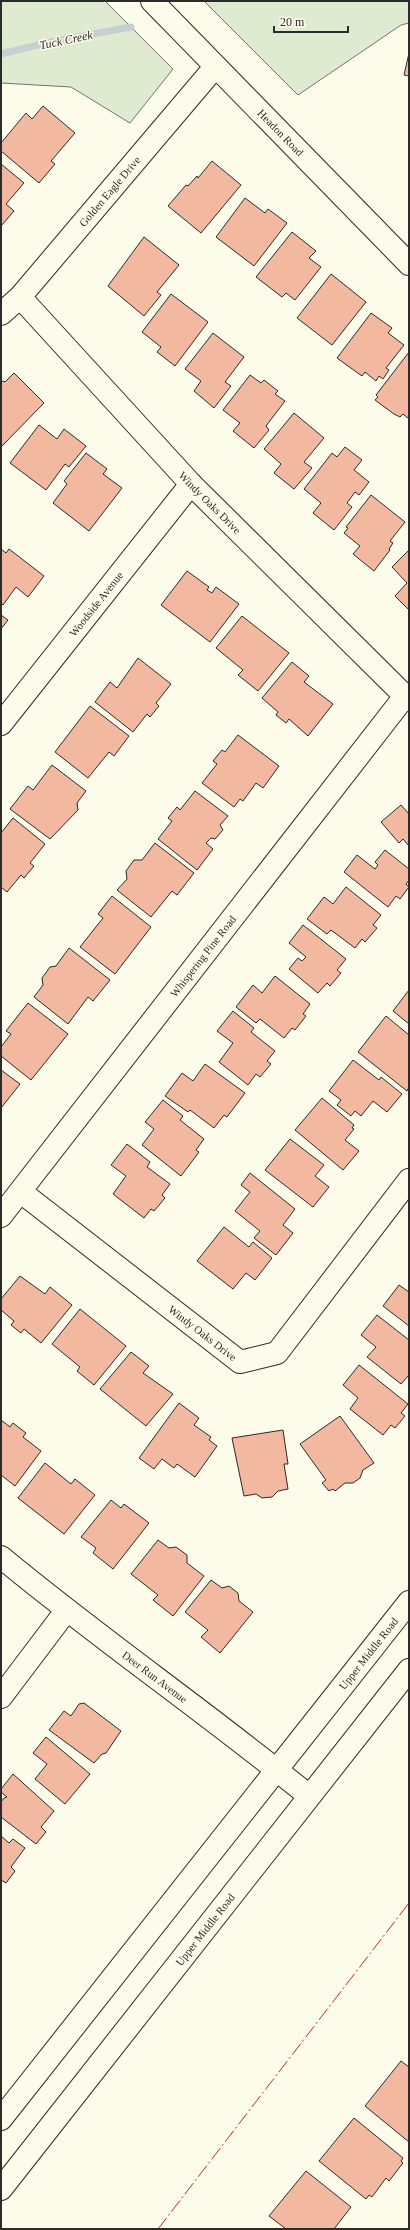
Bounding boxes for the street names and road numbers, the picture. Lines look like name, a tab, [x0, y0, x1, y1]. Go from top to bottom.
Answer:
street label: Headon Road	[255, 107, 306, 159]
street label: Golden Eagle Drive	[77, 154, 143, 229]
street label: Windy Oaks Drive	[177, 469, 244, 536]
street label: Woodside Avenue	[67, 569, 125, 639]
street label: Whispering Pine Road	[168, 913, 238, 999]
street label: Windy Oaks Drive	[166, 1303, 239, 1363]
street label: Upper Middle Road	[336, 1615, 401, 1692]
street label: Deer Run Avenue	[120, 1648, 190, 1705]
street label: Upper Middle Road	[173, 1891, 237, 1968]

